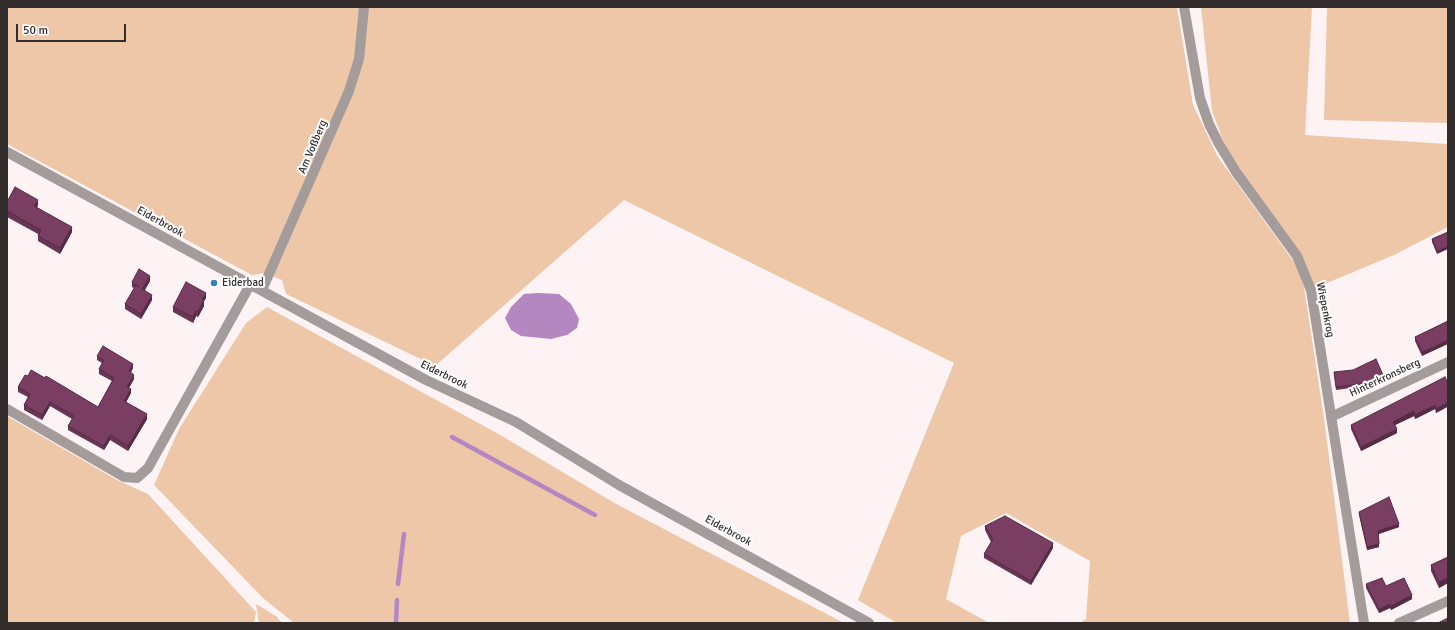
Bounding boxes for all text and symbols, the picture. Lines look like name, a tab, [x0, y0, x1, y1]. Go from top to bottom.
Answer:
scale bar	[18, 16, 128, 42]
text: 50 m	[23, 23, 48, 38]
street label: Am Voßberg	[296, 118, 330, 176]
street label: Eiderbrook	[134, 204, 186, 240]
place label: Eiderbad	[222, 276, 264, 290]
marker: Eiderbad	[209, 278, 219, 288]
street label: Wiepenkrog	[1313, 281, 1337, 339]
street label: Hinterkronsberg	[1347, 356, 1423, 400]
street label: Eiderbrook	[418, 358, 470, 392]
street label: Eiderbrook	[702, 513, 754, 549]

